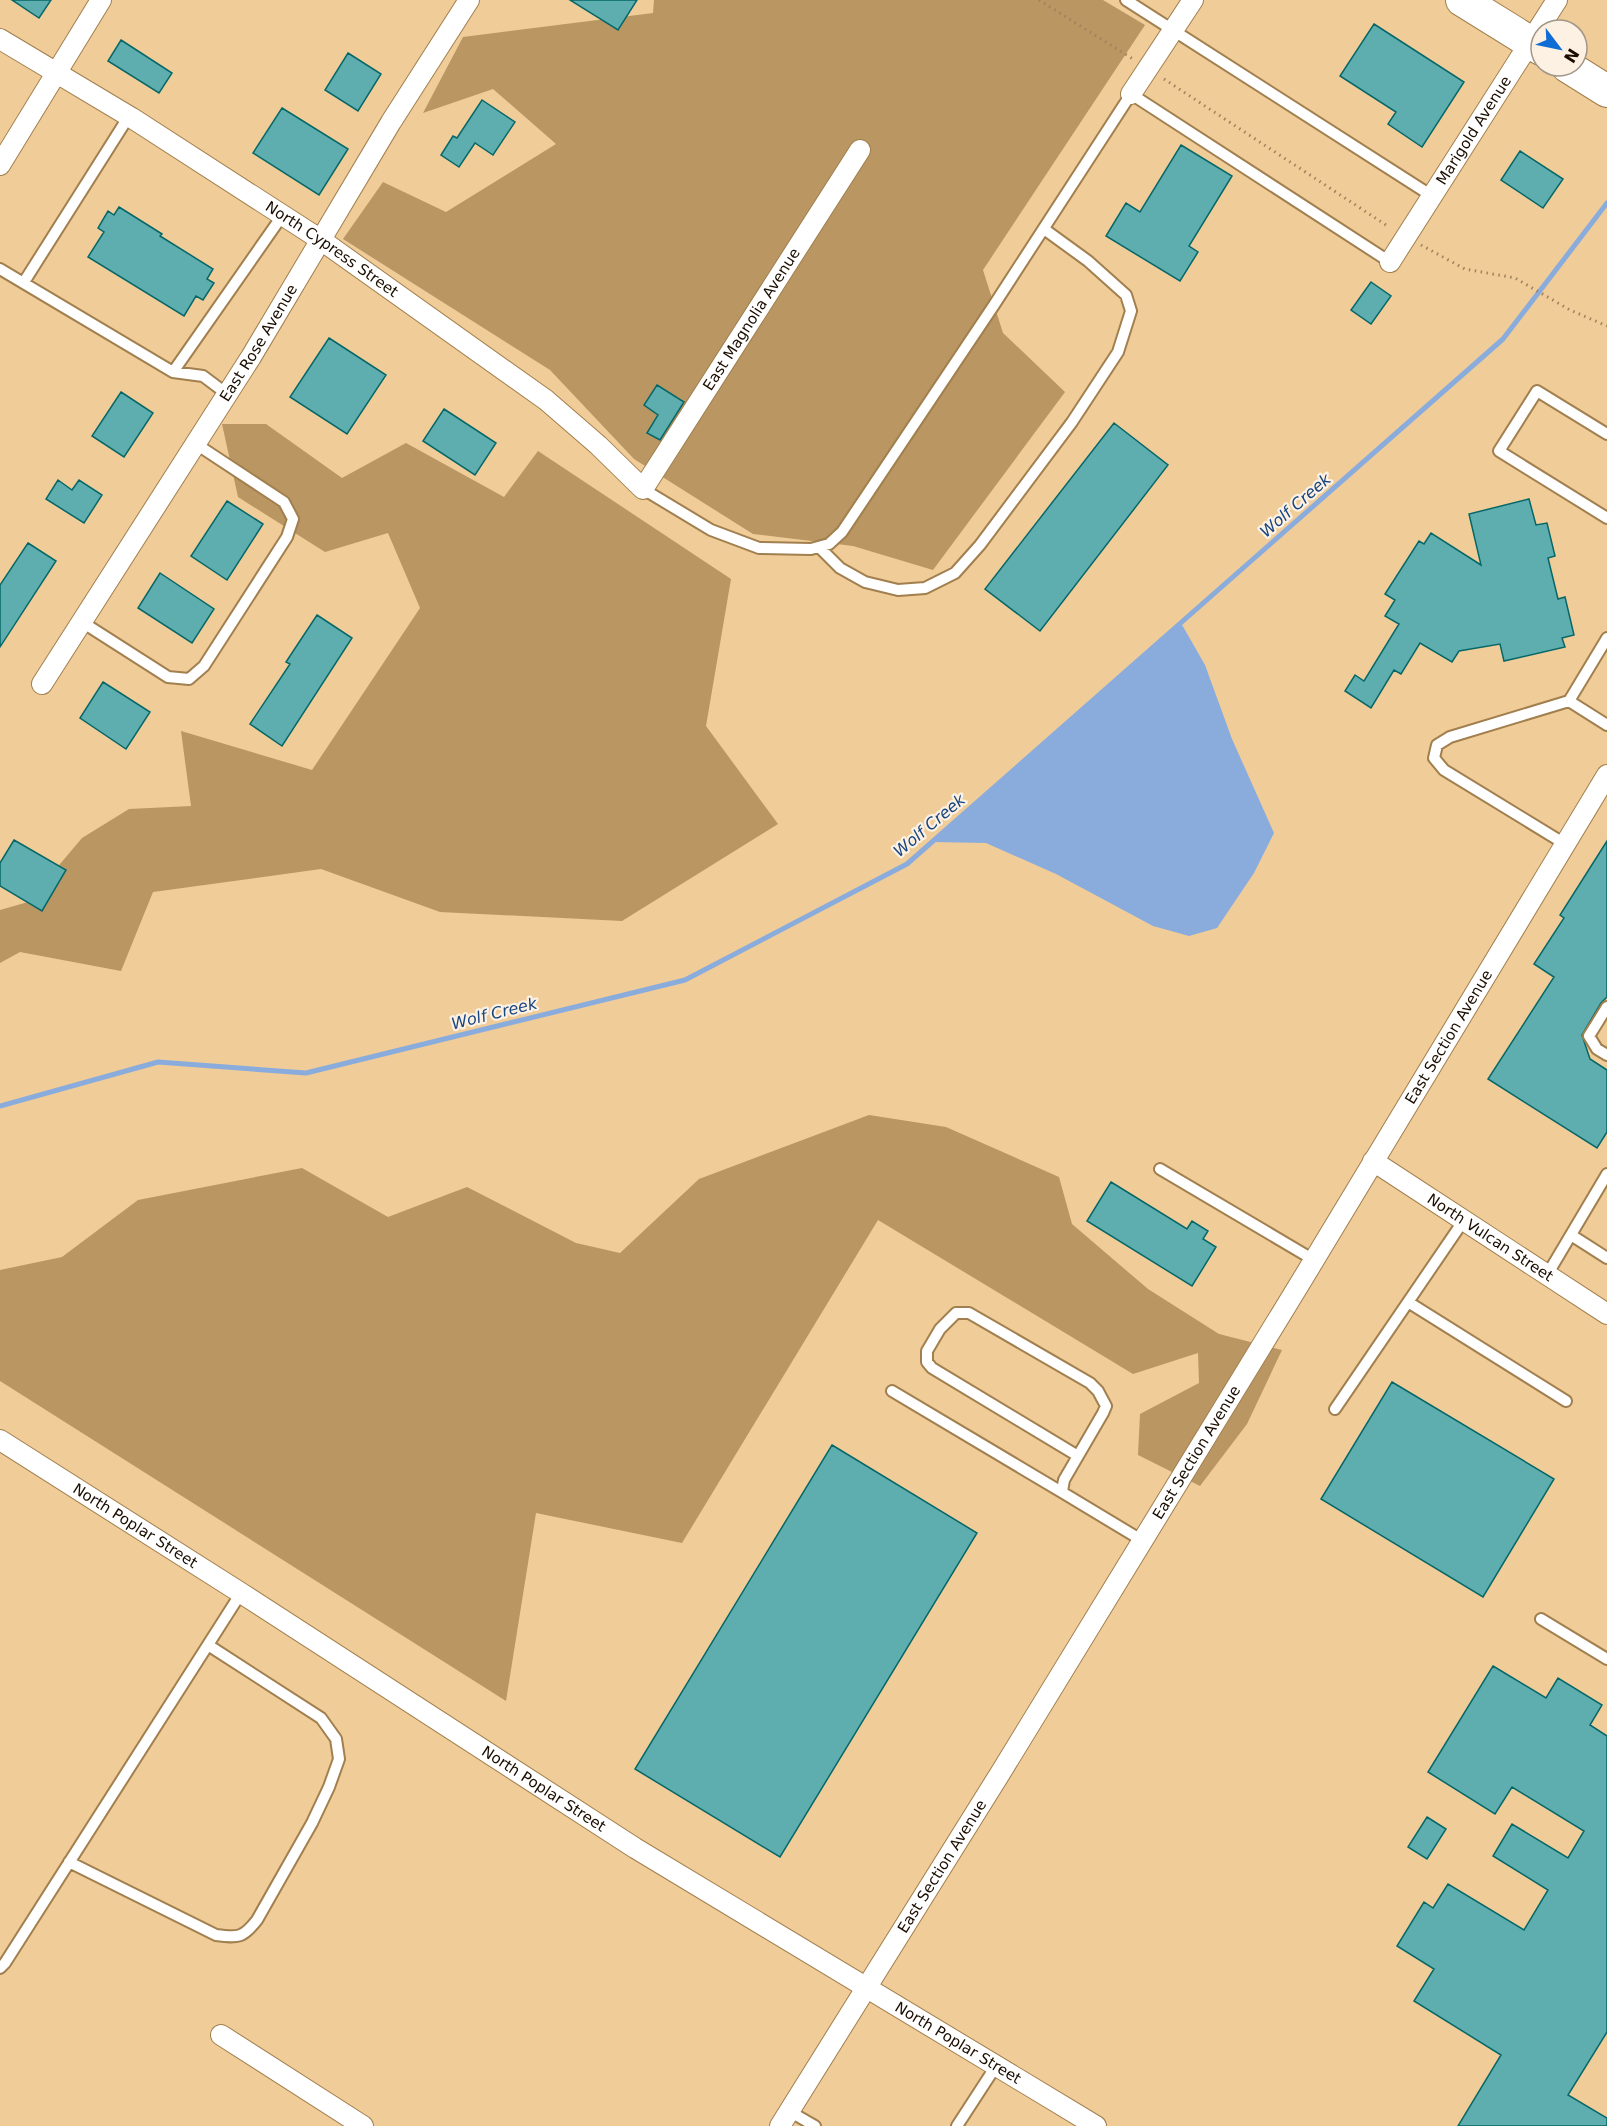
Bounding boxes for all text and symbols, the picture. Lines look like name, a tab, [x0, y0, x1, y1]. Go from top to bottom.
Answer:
north arrow	[1529, 18, 1589, 78]
text: N	[1560, 45, 1583, 66]
street label: Marigold Avenue	[1433, 73, 1515, 188]
street label: North Cypress Street	[262, 198, 402, 301]
street label: East Magnolia Avenue	[699, 245, 804, 394]
street label: East Rose Avenue	[216, 281, 301, 405]
water label: Wolf Creek	[1256, 469, 1335, 541]
water label: Wolf Creek	[890, 790, 969, 861]
street label: East Section Avenue	[1401, 967, 1496, 1107]
water label: Wolf Creek	[449, 994, 540, 1033]
street label: North Vulcan Street	[1424, 1190, 1557, 1285]
street label: East Section Avenue	[1149, 1382, 1244, 1523]
street label: North Poplar Street	[69, 1480, 201, 1572]
street label: North Poplar Street	[478, 1742, 609, 1836]
street label: East Section Avenue	[894, 1797, 990, 1936]
street label: North Poplar Street	[892, 1998, 1024, 2088]

